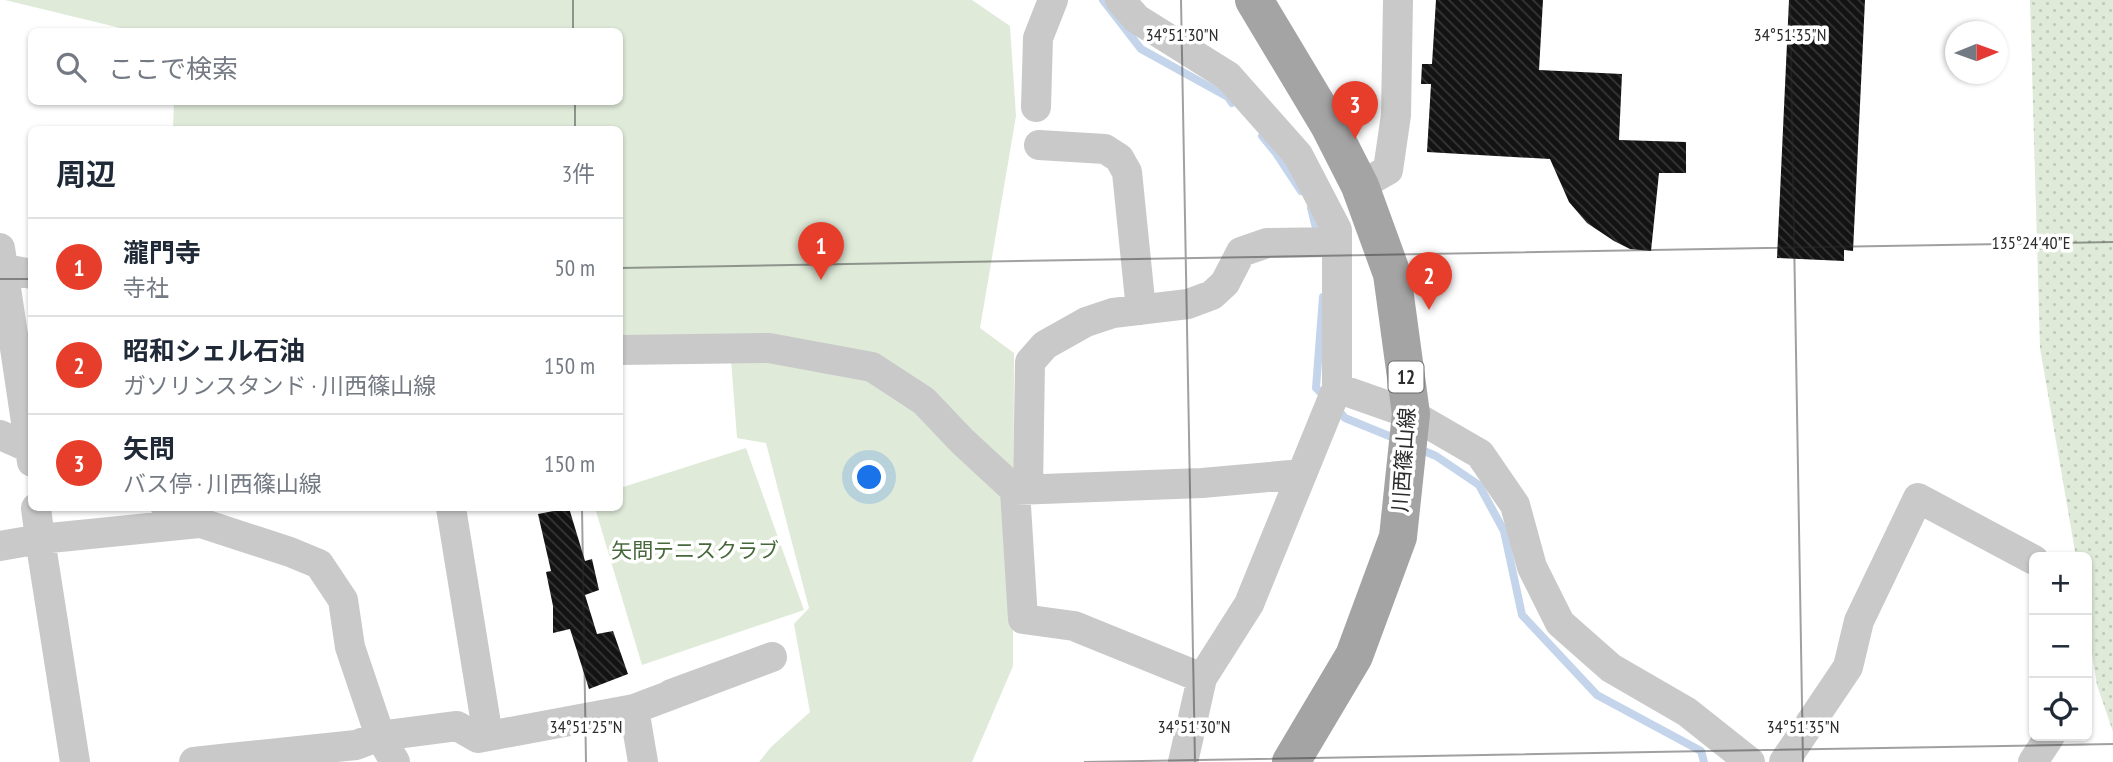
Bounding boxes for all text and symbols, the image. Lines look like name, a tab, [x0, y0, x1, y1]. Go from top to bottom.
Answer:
north arrow	[1945, 21, 2008, 84]
text: 34°51'30"N	[1146, 23, 1218, 46]
text: 34°51'35"N	[1754, 23, 1826, 46]
search box	[28, 28, 623, 105]
icon: search	[52, 48, 90, 86]
text: ここで検索	[108, 52, 238, 85]
pin: 3	[1332, 81, 1378, 139]
text: 周辺	[56, 154, 116, 193]
text: 3件	[562, 159, 595, 188]
pin: 1	[798, 222, 844, 280]
text: 135°24'40"E	[1992, 231, 2070, 254]
text: 瀧門寺	[123, 236, 201, 269]
pin: 2	[1406, 252, 1452, 310]
text: 1	[74, 253, 85, 282]
text: 50 m	[554, 253, 595, 282]
text: 寺社	[123, 273, 169, 302]
text: 昭和シェル石油	[123, 334, 305, 367]
text: 2	[74, 351, 85, 380]
text: 150 m	[544, 351, 595, 380]
road number: 12	[1388, 362, 1424, 392]
text: ガソリンスタンド · 川西篠山線	[123, 371, 436, 400]
street label: 川西篠山線	[1386, 407, 1421, 513]
text: 矢問	[123, 432, 175, 465]
text: 3	[74, 449, 85, 478]
text: 150 m	[544, 449, 595, 478]
your location	[852, 460, 886, 494]
text: バス停 · 川西篠山線	[123, 469, 322, 498]
park label: 矢問テニスクラブ	[611, 537, 779, 564]
map controls	[2029, 552, 2092, 741]
button: +	[2029, 552, 2092, 615]
button: −	[2029, 615, 2092, 678]
button: locate	[2029, 678, 2092, 741]
text: 34°51'25"N	[550, 715, 622, 738]
text: 34°51'30"N	[1158, 715, 1230, 738]
text: 34°51'35"N	[1767, 715, 1839, 738]

